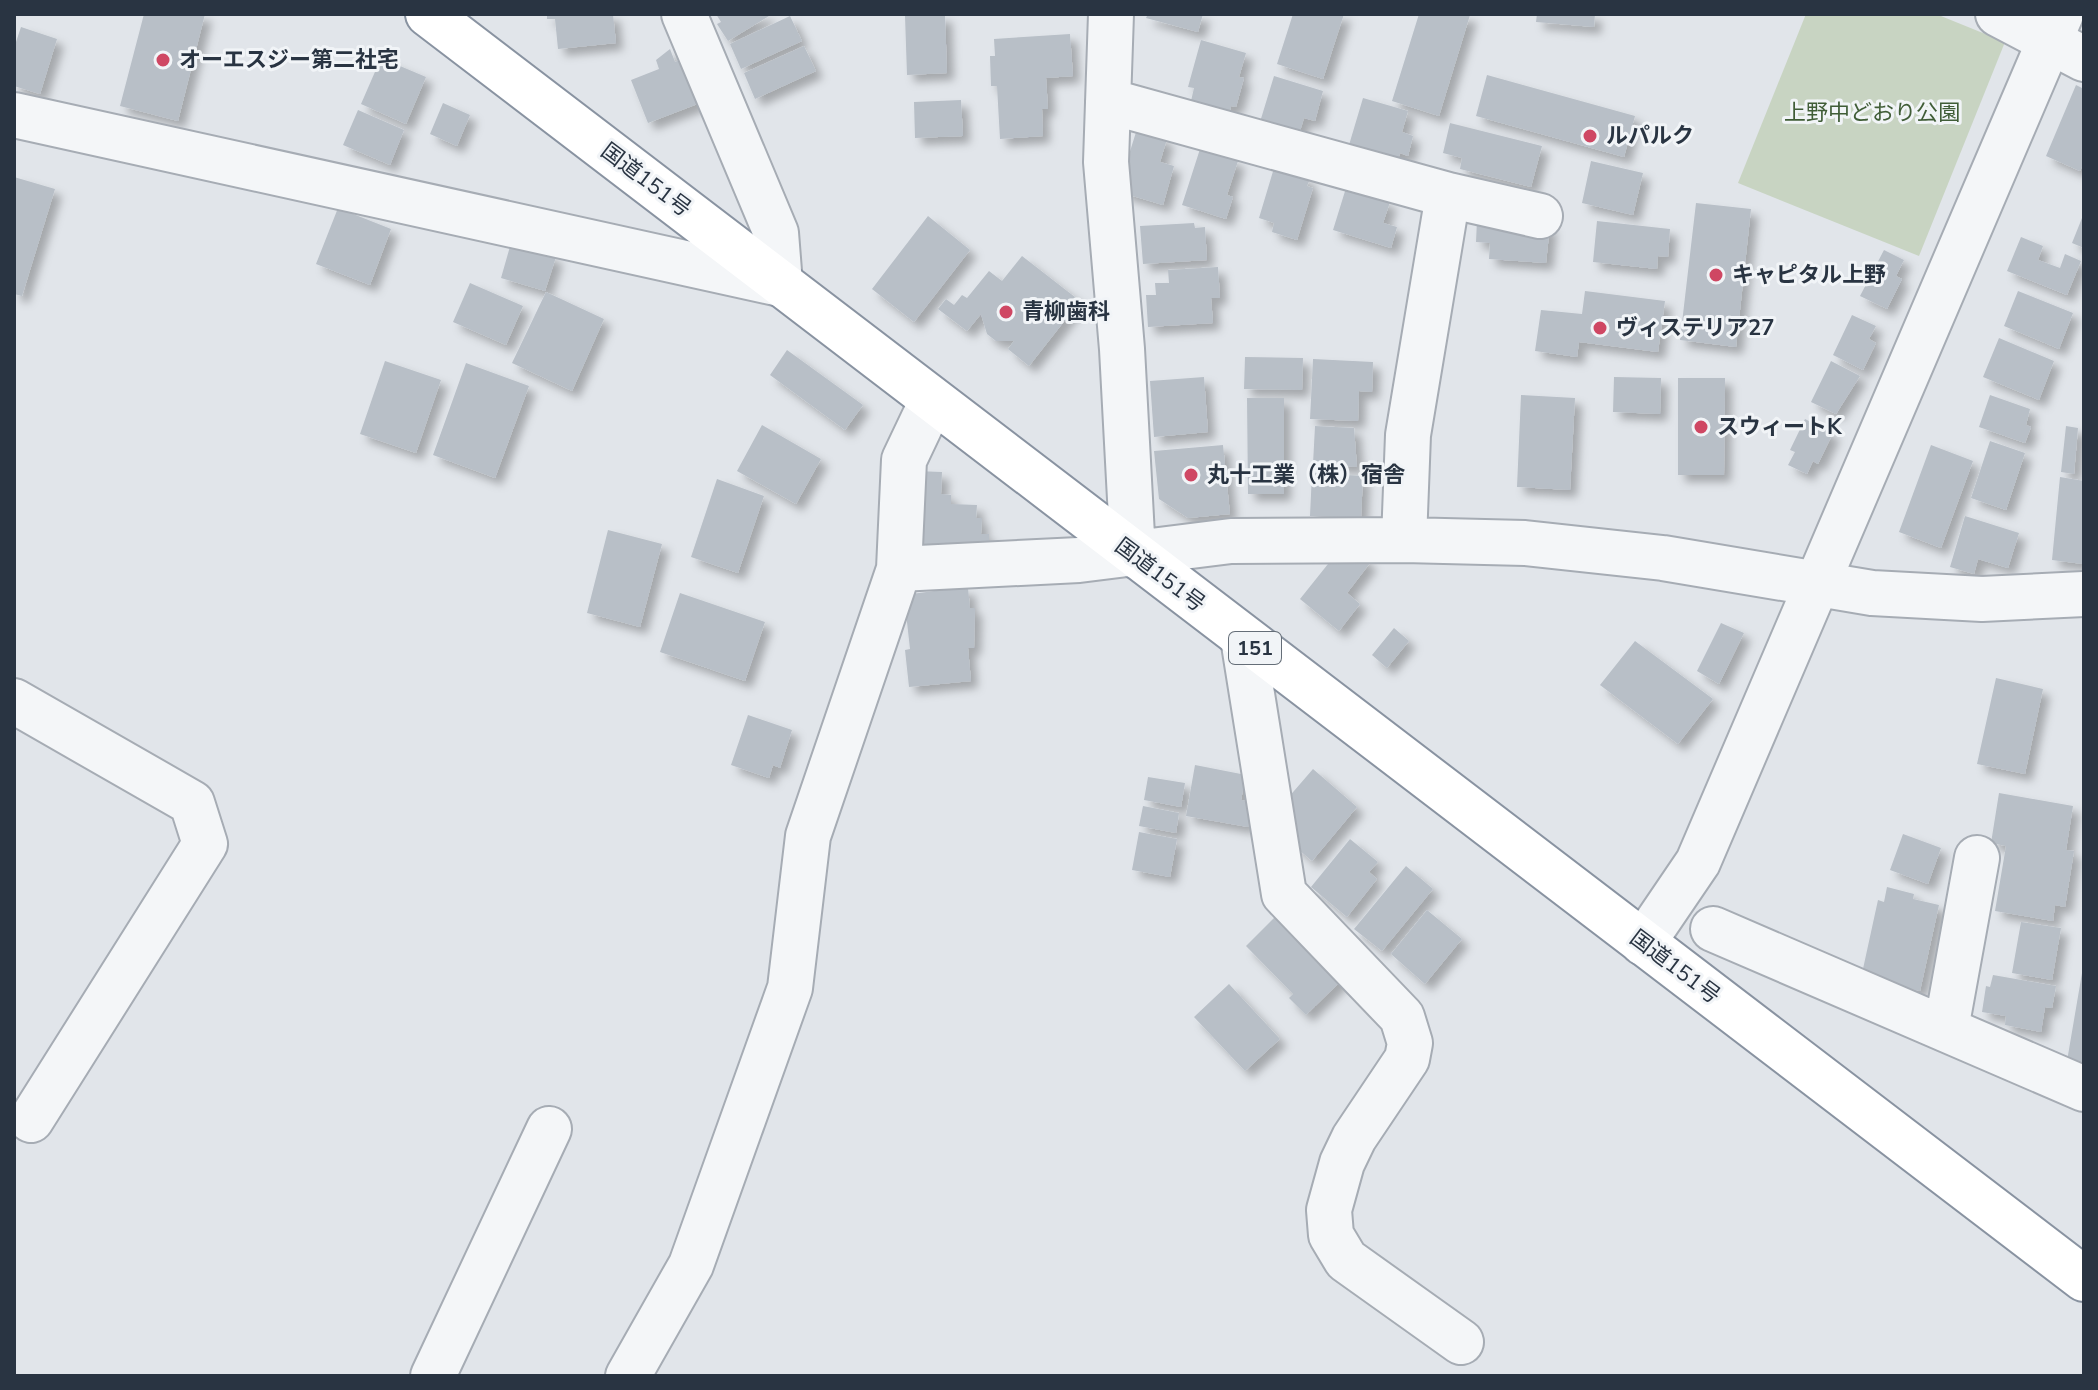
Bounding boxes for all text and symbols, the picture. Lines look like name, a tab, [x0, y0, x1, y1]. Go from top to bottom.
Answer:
place label: オーエスジー第二社宅	[179, 45, 399, 75]
marker: オーエスジー第二社宅	[154, 51, 172, 69]
park label: 上野中どおり公園	[1784, 98, 1960, 128]
place label: ルパルク	[1606, 121, 1694, 151]
marker: ルパルク	[1581, 127, 1599, 145]
street label: 国道151号	[595, 136, 697, 224]
place label: キャピタル上野	[1732, 260, 1886, 290]
marker: キャピタル上野	[1707, 266, 1725, 284]
place label: 青柳歯科	[1022, 297, 1110, 327]
marker: 青柳歯科	[997, 303, 1015, 321]
place label: ヴィステリア27	[1616, 313, 1774, 343]
marker: ヴィステリア27	[1591, 319, 1609, 337]
place label: スウィートK	[1717, 412, 1843, 442]
marker: スウィートK	[1692, 418, 1710, 436]
place label: 丸十工業（株）宿舎	[1207, 460, 1405, 490]
marker: 丸十工業（株）宿舎	[1182, 466, 1200, 484]
street label: 国道151号	[1109, 531, 1211, 619]
road number: 151	[1229, 632, 1281, 664]
street label: 国道151号	[1624, 923, 1726, 1011]

